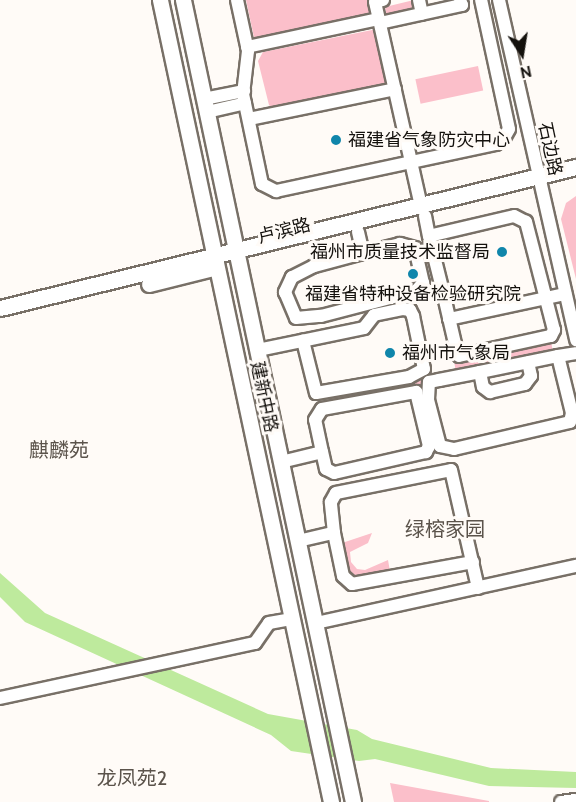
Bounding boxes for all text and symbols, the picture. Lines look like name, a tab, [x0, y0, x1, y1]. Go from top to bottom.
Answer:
north arrow	[492, 24, 552, 84]
text: N	[518, 62, 533, 83]
street label: 石边路	[534, 120, 566, 178]
place label: 福建省气象防灾中心	[348, 129, 510, 151]
marker: 福建省气象防灾中心	[329, 133, 343, 147]
street label: 卢滨路	[255, 214, 313, 248]
place label: 福州市质量技术监督局	[310, 241, 490, 263]
marker: 福州市质量技术监督局	[495, 245, 509, 259]
marker: 福建省特种设备检验研究院	[406, 267, 420, 281]
place label: 福建省特种设备检验研究院	[305, 283, 521, 305]
place label: 福州市气象局	[402, 342, 510, 364]
marker: 福州市气象局	[383, 346, 397, 360]
street label: 建新中路	[246, 360, 282, 434]
district label: 麒麟苑	[29, 438, 89, 462]
district label: 绿榕家园	[405, 517, 485, 541]
district label: 龙凤苑2	[97, 766, 167, 790]

